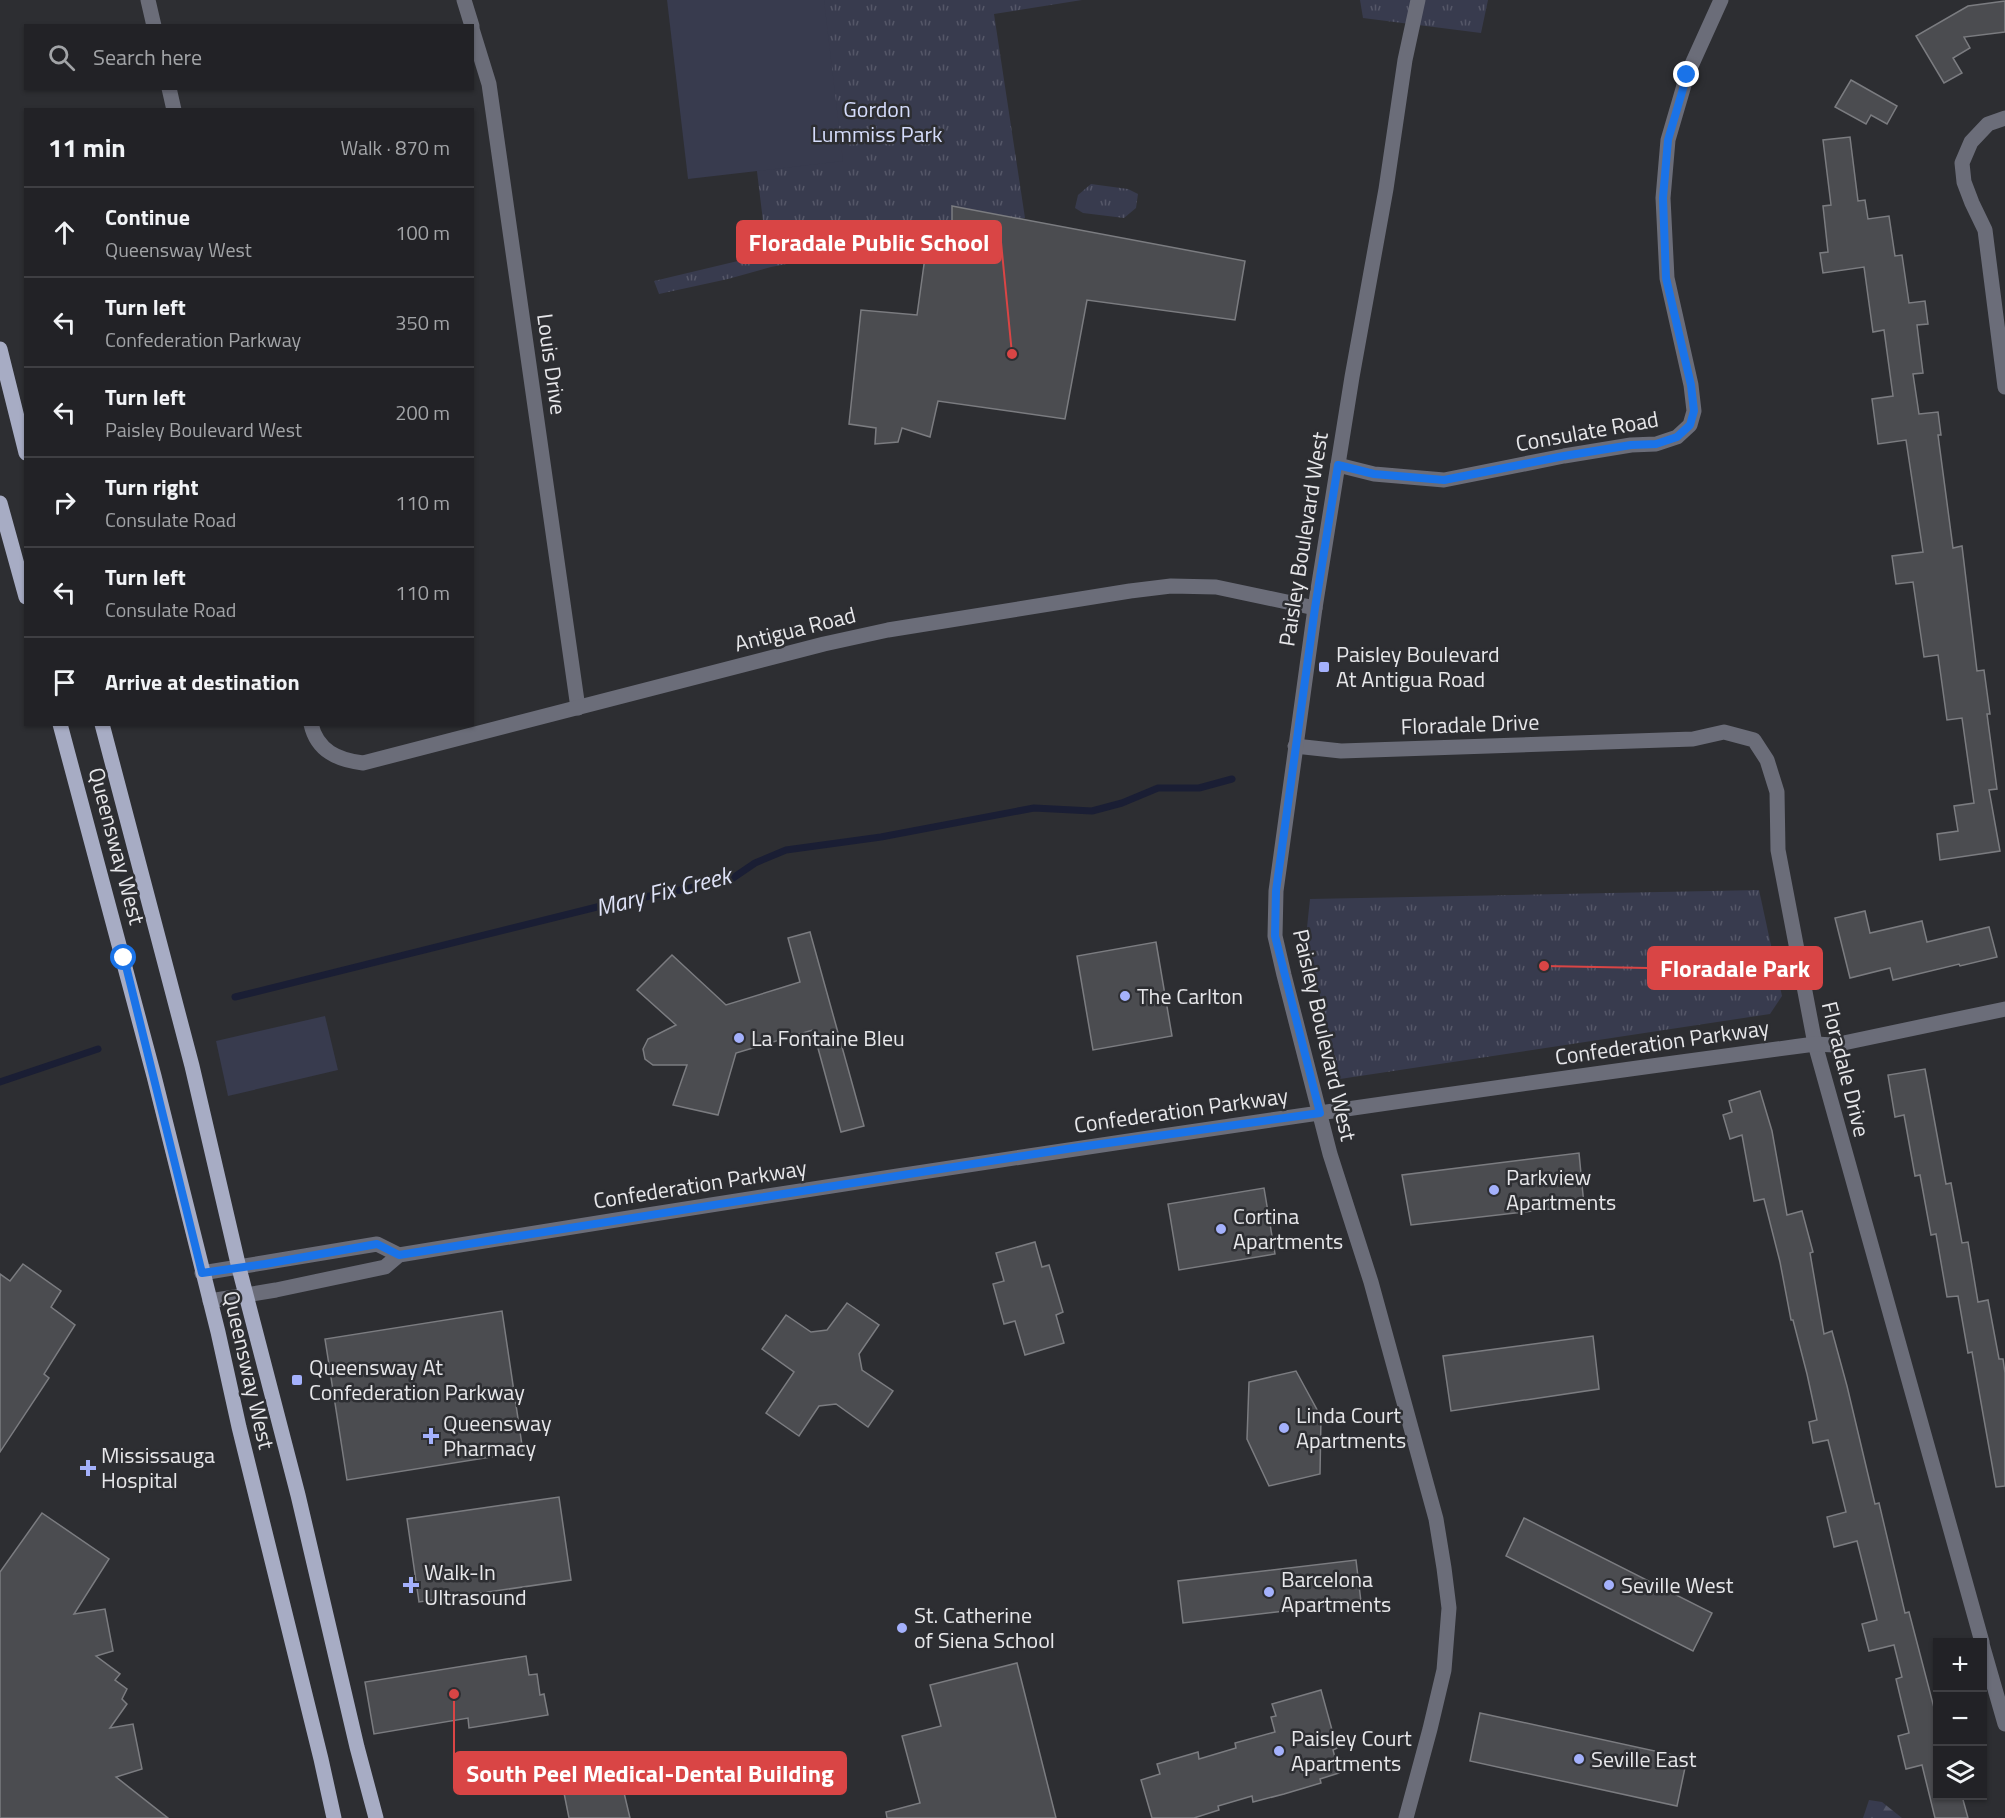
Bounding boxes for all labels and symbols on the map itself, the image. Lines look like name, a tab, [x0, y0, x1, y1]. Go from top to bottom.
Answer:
route end	[1673, 61, 1699, 87]
park label: Gordon Lummiss Park	[811, 92, 943, 151]
callout: Floradale Public School	[737, 221, 1001, 263]
text: Floradale Public School	[749, 224, 989, 260]
street label: Louis Drive	[528, 311, 576, 417]
street label: Consulate Road	[1513, 402, 1661, 460]
street label: Paisley Boulevard West	[1269, 429, 1337, 649]
street label: Antigua Road	[731, 598, 859, 660]
place label: Paisley Boulevard At Antigua Road	[1336, 637, 1500, 696]
marker: Paisley Boulevard At Antigua Road	[1317, 660, 1331, 674]
street label: Floradale Drive	[1400, 705, 1540, 743]
street label: Queensway West	[80, 764, 154, 929]
water label: Mary Fix Creek	[591, 856, 738, 925]
street label: Paisley Boulevard West	[1284, 926, 1366, 1145]
route start	[110, 944, 136, 970]
callout: Floradale Park	[1648, 947, 1822, 989]
text: Floradale Park	[1660, 950, 1811, 986]
place label: The Carlton	[1137, 979, 1243, 1013]
marker: The Carlton	[1118, 989, 1132, 1003]
street label: Floradale Drive	[1813, 998, 1879, 1140]
street label: Confederation Parkway	[1553, 1010, 1772, 1074]
place label: La Fontaine Bleu	[751, 1021, 905, 1055]
marker: La Fontaine Bleu	[732, 1031, 746, 1045]
street label: Confederation Parkway	[1072, 1078, 1291, 1142]
street label: Confederation Parkway	[591, 1150, 810, 1218]
place label: Parkview Apartments	[1506, 1160, 1616, 1219]
marker: Parkview Apartments	[1487, 1183, 1501, 1197]
place label: Cortina Apartments	[1233, 1199, 1343, 1258]
marker: Cortina Apartments	[1214, 1222, 1228, 1236]
street label: Queensway West	[214, 1287, 284, 1453]
place label: Queensway At Confederation Parkway	[309, 1350, 525, 1409]
marker: Queensway At Confederation Parkway	[290, 1373, 304, 1387]
place label: Linda Court Apartments	[1296, 1398, 1406, 1457]
place label: Queensway Pharmacy	[443, 1406, 552, 1465]
marker: Linda Court Apartments	[1277, 1421, 1291, 1435]
marker: Queensway Pharmacy	[424, 1429, 438, 1443]
place label: Mississauga Hospital	[101, 1438, 215, 1497]
marker: Mississauga Hospital	[79, 1459, 97, 1477]
place label: Walk-In Ultrasound	[424, 1555, 527, 1614]
place label: Barcelona Apartments	[1281, 1562, 1391, 1621]
place label: Seville West	[1621, 1568, 1734, 1602]
marker: Walk-In Ultrasound	[402, 1576, 420, 1594]
marker: Seville West	[1602, 1578, 1616, 1592]
marker: Barcelona Apartments	[1262, 1585, 1276, 1599]
place label: St. Catherine of Siena School	[914, 1598, 1055, 1657]
marker: St. Catherine of Siena School	[895, 1621, 909, 1635]
place label: Paisley Court Apartments	[1291, 1721, 1412, 1780]
place label: Seville East	[1591, 1742, 1697, 1776]
marker: Paisley Court Apartments	[1272, 1744, 1286, 1758]
callout: South Peel Medical-Dental Building	[454, 1752, 846, 1794]
marker: Seville East	[1572, 1752, 1586, 1766]
text: South Peel Medical-Dental Building	[466, 1755, 834, 1791]

